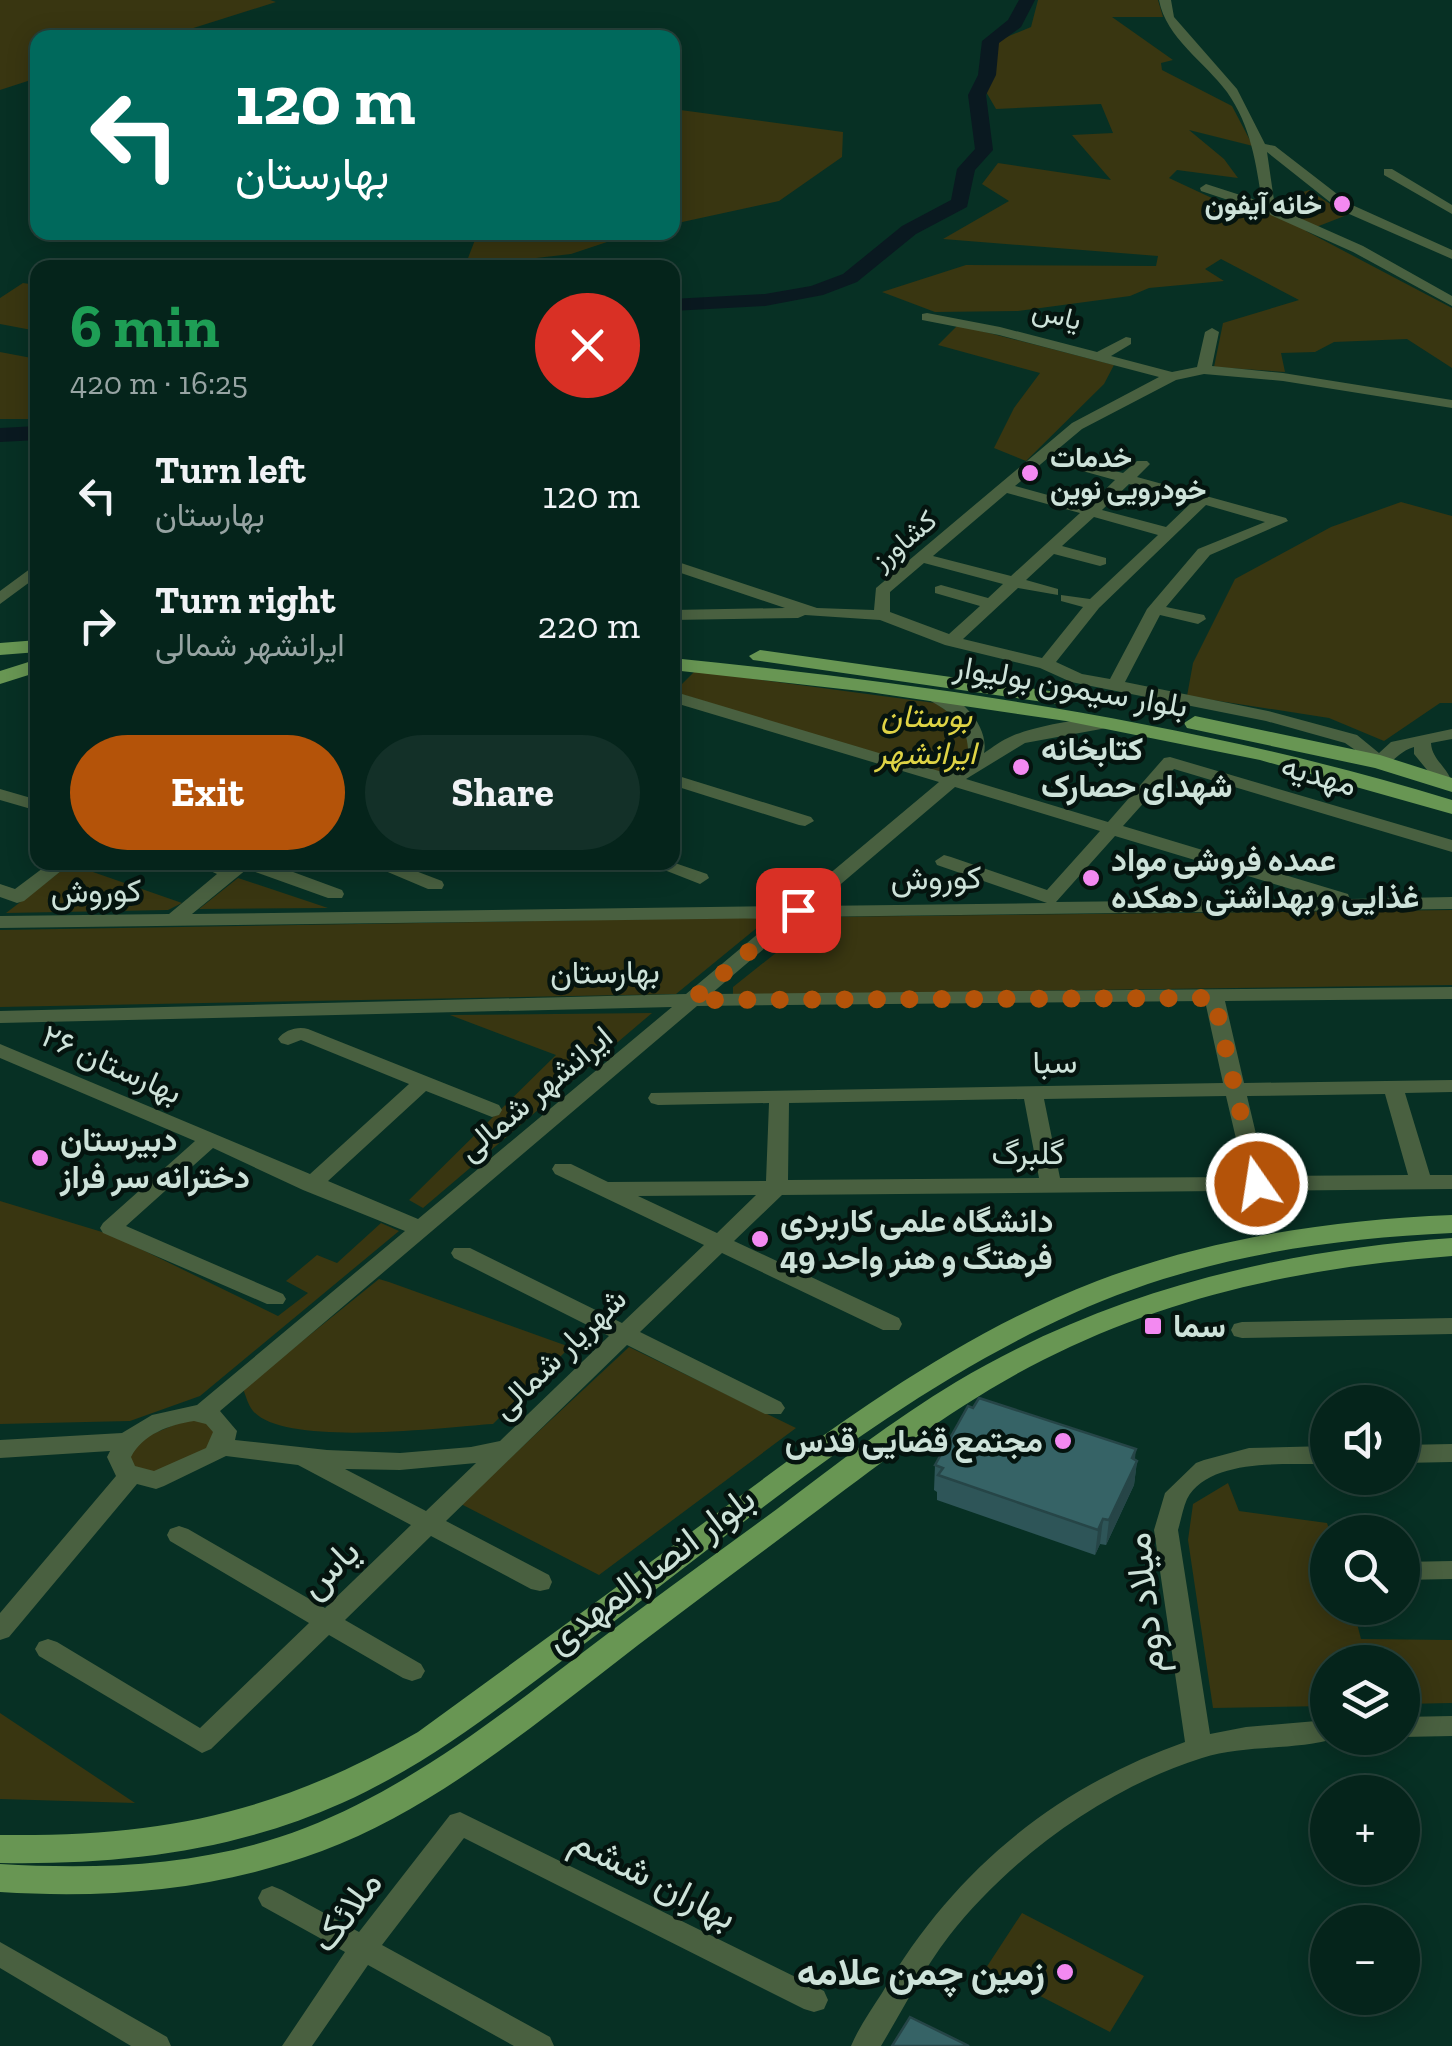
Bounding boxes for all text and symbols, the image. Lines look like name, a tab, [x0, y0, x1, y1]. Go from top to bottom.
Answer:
text: 120 m	[235, 58, 416, 142]
icon: left	[70, 70, 200, 200]
text: بهارستان	[235, 147, 389, 201]
place label: خانه آیفون	[1205, 188, 1322, 222]
marker: خانه آیفون	[1331, 193, 1353, 215]
text: 6 min	[70, 290, 219, 362]
button: close	[535, 293, 640, 398]
street label: یاس	[1029, 293, 1085, 337]
text: 420 m · 16:25	[70, 364, 248, 402]
place label: خدمات خودرویی نوین	[1050, 441, 1206, 507]
text: Turn left	[155, 447, 306, 493]
marker: خدمات خودرویی نوین	[1019, 462, 1041, 484]
icon: left	[70, 468, 125, 523]
text: 120 m	[542, 472, 640, 518]
text: بهارستان	[155, 496, 265, 534]
street label: کشاورز	[864, 503, 944, 578]
text: Turn right	[155, 577, 335, 623]
icon: right	[70, 598, 125, 653]
text: 220 m	[538, 602, 640, 648]
text: ایرانشهر شمالی	[155, 626, 345, 664]
street label: بلوار سیمون بولیوار	[950, 647, 1191, 726]
park label: بوستان ایرانشهر	[874, 697, 980, 773]
place label: کتابخانه شهدای حصارک	[1041, 730, 1233, 806]
button: Exit	[70, 735, 345, 850]
button: Share	[365, 735, 640, 850]
street label: مهدیه	[1277, 746, 1361, 805]
marker: کتابخانه شهدای حصارک	[1010, 756, 1032, 778]
place label: عمده فروشی مواد غذایی و بهداشتی دهکده	[1111, 841, 1419, 917]
street label: کوروش	[890, 858, 982, 899]
marker: عمده فروشی مواد غذایی و بهداشتی دهکده	[1080, 867, 1102, 889]
pin	[756, 868, 841, 953]
street label: کوروش	[50, 871, 142, 912]
icon: arrive	[771, 883, 826, 938]
street label: بهارستان	[550, 952, 660, 993]
street label: بهارستان ۲۶	[36, 1016, 188, 1113]
street label: ایرانشهر شمالی	[450, 1017, 621, 1169]
street label: سبا	[1032, 1043, 1078, 1081]
place label: دبیرستان دخترانه سر فراز	[59, 1121, 250, 1197]
position arrow	[1205, 1132, 1309, 1236]
street label: گلبرگ	[992, 1134, 1064, 1173]
marker: دبیرستان دخترانه سر فراز	[29, 1147, 51, 1169]
place label: دانشگاه علمی کاربردی فرهتگ و هنر واحد 49	[780, 1202, 1053, 1278]
marker: دانشگاه علمی کاربردی فرهتگ و هنر واحد 49	[749, 1228, 771, 1250]
street label: شهریار شمالی	[484, 1280, 635, 1427]
place label: سما	[1173, 1307, 1226, 1345]
marker: سما	[1142, 1315, 1164, 1337]
map controls	[1310, 1385, 1420, 2015]
button: sound	[1310, 1385, 1420, 1495]
place label: مجتمع قضایی قدس	[785, 1422, 1043, 1463]
marker: مجتمع قضایی قدس	[1052, 1430, 1074, 1452]
street label: بلوار انصارالمهدی	[536, 1475, 764, 1663]
button: search	[1310, 1515, 1420, 1625]
street label: یاس	[289, 1528, 369, 1608]
street label: میلاد دوم	[1114, 1530, 1176, 1676]
button: layers	[1310, 1645, 1420, 1755]
button: +	[1310, 1775, 1420, 1885]
street label: بهاران ششم	[563, 1817, 745, 1941]
street label: ملائک	[300, 1861, 392, 1961]
button: −	[1310, 1905, 1420, 2015]
place label: زمین چمن علامه	[797, 1949, 1045, 1998]
marker: زمین چمن علامه	[1054, 1961, 1076, 1983]

